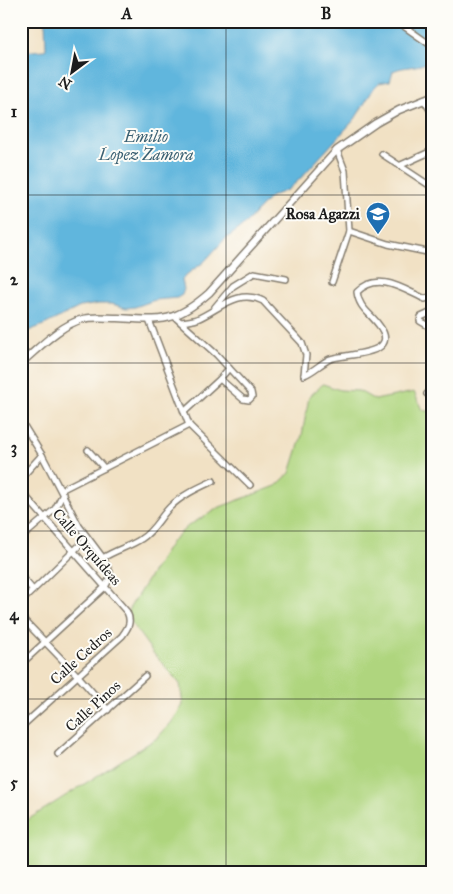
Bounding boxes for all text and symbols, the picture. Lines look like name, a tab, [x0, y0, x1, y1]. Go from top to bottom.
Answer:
text: A	[121, 4, 133, 23]
text: B	[321, 4, 331, 23]
north arrow	[48, 48, 98, 98]
text: N	[56, 72, 75, 93]
text: 1	[11, 102, 18, 121]
water label: Emilio Lopez Zamora	[98, 127, 194, 165]
school or university icon: Rosa Agazzi	[365, 201, 391, 235]
place label: Rosa Agazzi	[285, 205, 361, 224]
text: 2	[10, 270, 19, 289]
text: 3	[11, 438, 17, 458]
street label: Calle Orquídeas	[48, 505, 125, 590]
text: 4	[10, 605, 20, 625]
street label: Calle Cedros	[46, 624, 116, 688]
street label: Calle Pinos	[62, 677, 124, 735]
text: 5	[10, 773, 18, 792]

